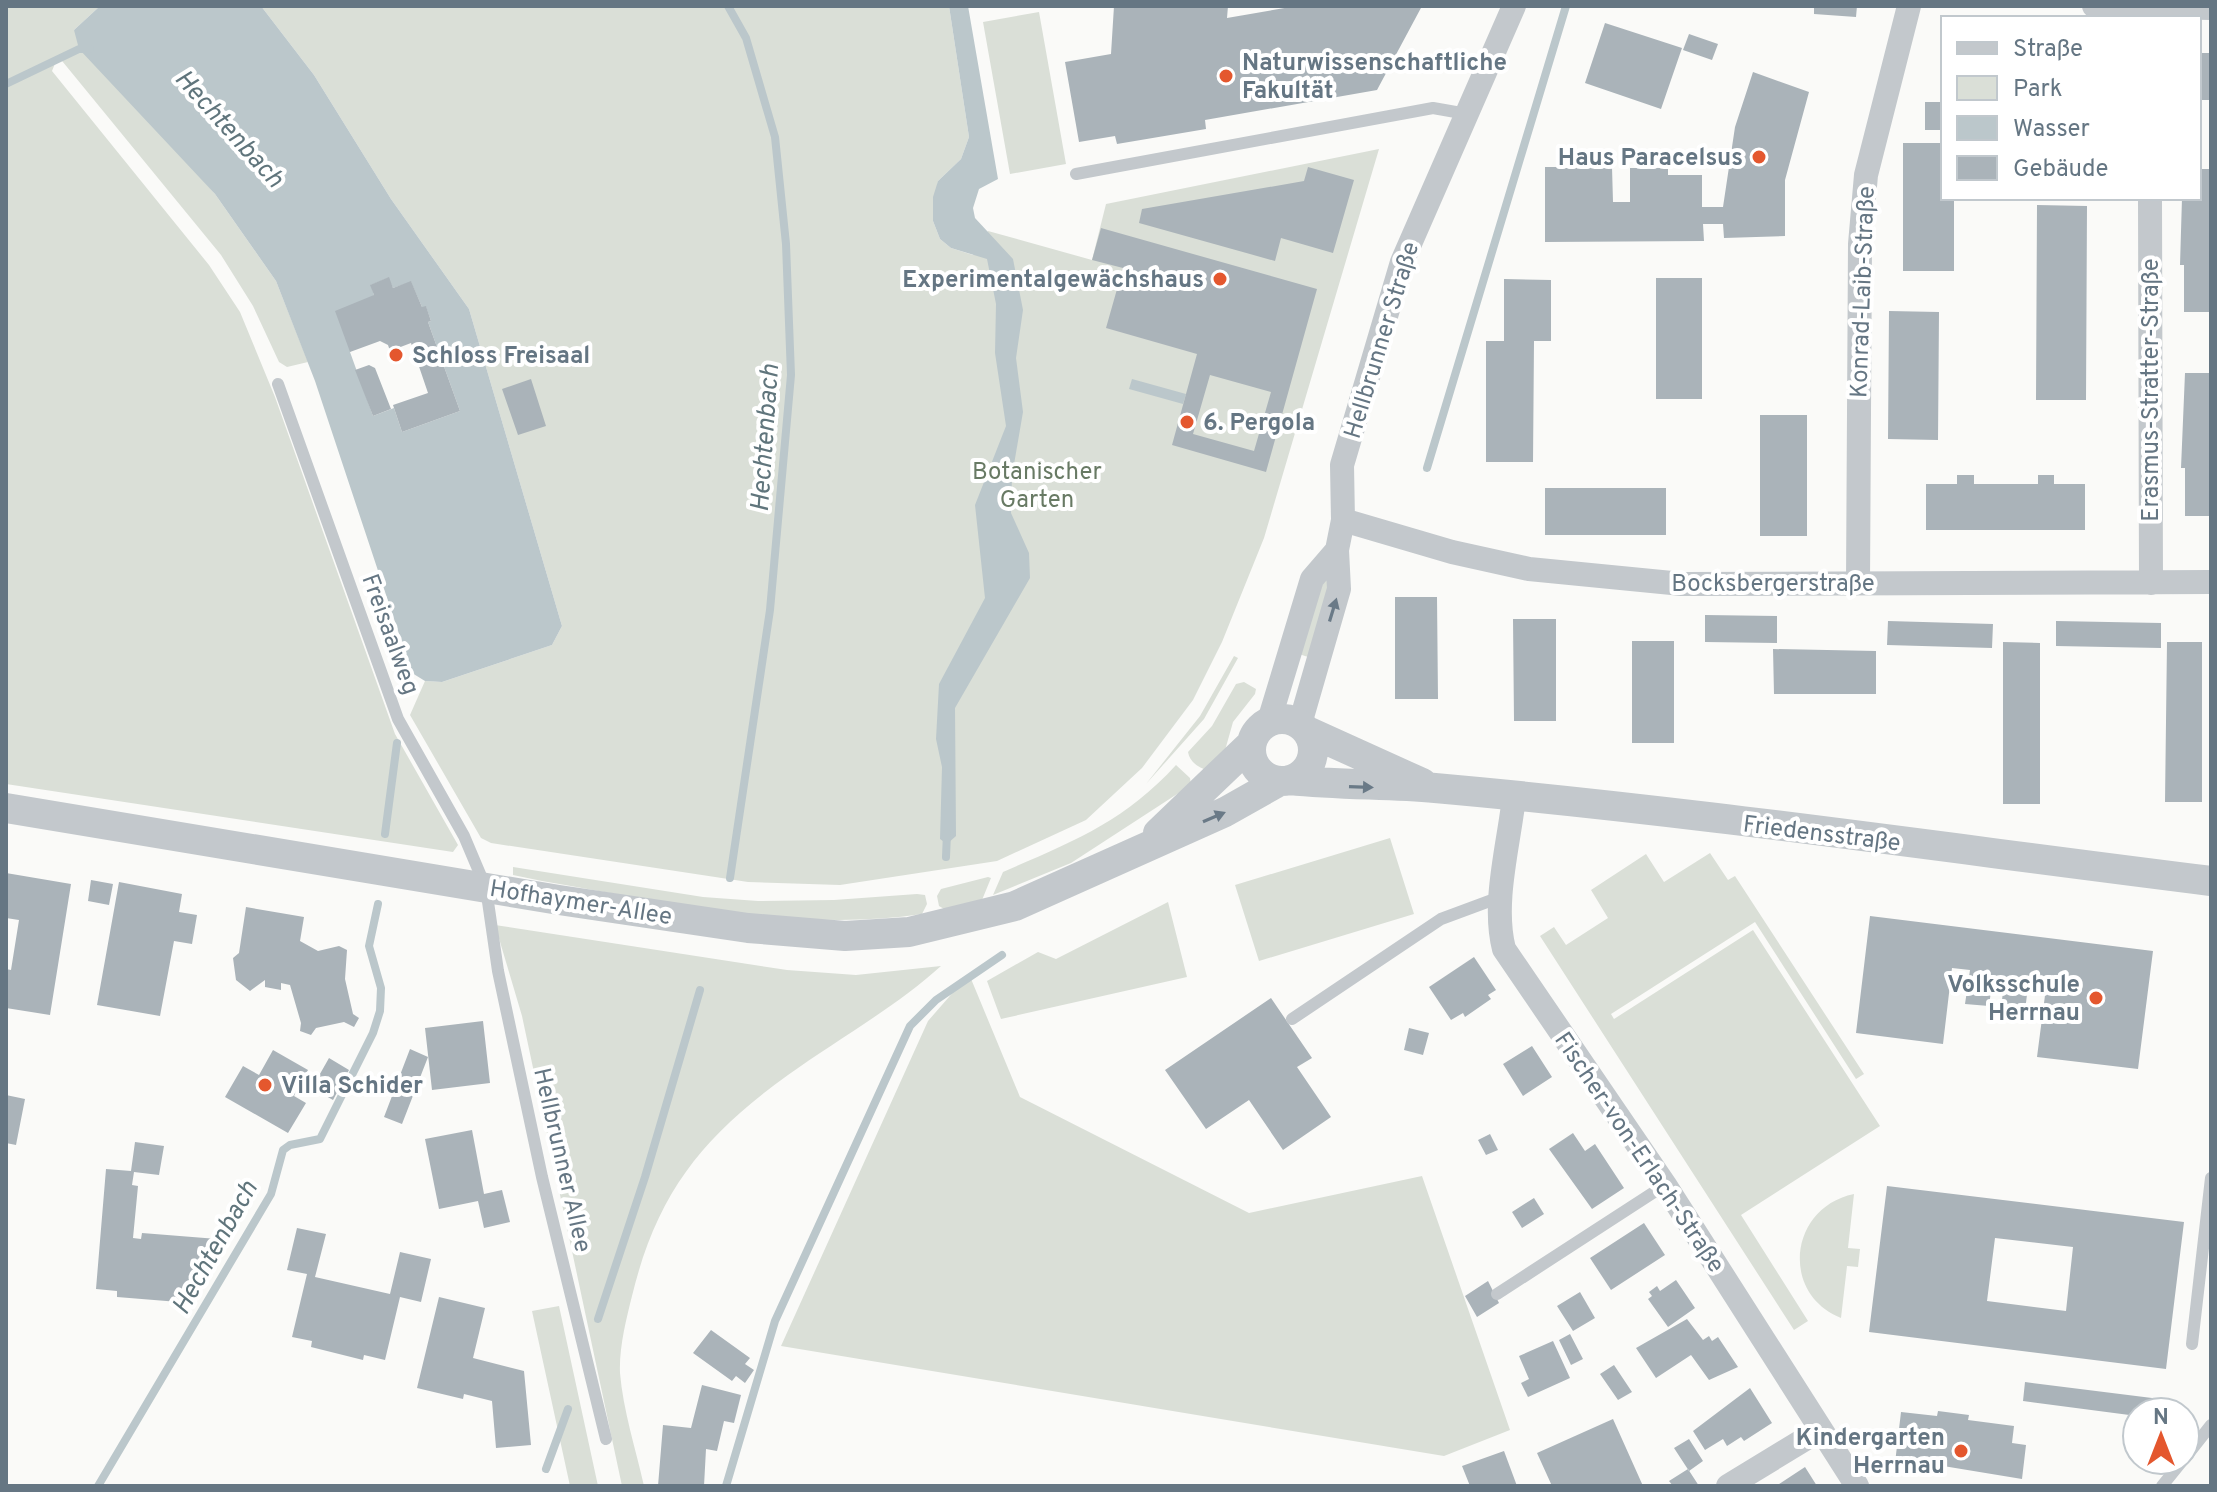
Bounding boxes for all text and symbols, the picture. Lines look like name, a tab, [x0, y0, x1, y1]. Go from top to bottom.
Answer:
legend	[1941, 16, 2201, 200]
text: Straße	[2013, 35, 2083, 65]
place label: Naturwissenschaftliche Fakultät	[1242, 49, 1507, 107]
water label: Hechtenbach	[166, 64, 290, 196]
marker: Naturwissenschaftliche Fakultät	[1217, 67, 1235, 85]
text: Park	[2013, 75, 2063, 105]
text: Wasser	[2013, 115, 2090, 145]
place label: Haus Paracelsus	[1558, 144, 1743, 174]
marker: Haus Paracelsus	[1750, 148, 1768, 166]
text: Gebäude	[2013, 155, 2108, 185]
street label: Konrad-Laib-Straße	[1845, 186, 1883, 398]
street label: Hellbrunner Straße	[1339, 239, 1427, 443]
street label: Erasmus-Stratter-Straße	[2137, 258, 2167, 522]
place label: Experimentalgewächshaus	[902, 266, 1204, 296]
marker: Experimentalgewächshaus	[1211, 270, 1229, 288]
place label: Schloss Freisaal	[412, 342, 590, 372]
marker: Schloss Freisaal	[387, 346, 405, 364]
water label: Hechtenbach	[745, 363, 788, 513]
place label: 6. Pergola	[1203, 409, 1315, 439]
marker: 6. Pergola	[1178, 413, 1196, 431]
park label: Botanischer Garten	[972, 458, 1102, 516]
street label: Freisaalweg	[353, 570, 425, 699]
street label: Bocksbergerstraße	[1671, 570, 1875, 600]
one-way arrow	[1327, 597, 1340, 621]
one-way arrow	[1349, 780, 1374, 793]
one-way arrow	[1202, 810, 1226, 823]
street label: Friedensstraße	[1741, 810, 1902, 860]
street label: Hofhaymer-Allee	[487, 875, 674, 933]
place label: Volksschule Herrnau	[1947, 971, 2080, 1029]
marker: Volksschule Herrnau	[2087, 989, 2105, 1007]
street label: Fischer-von-Erlach-Straße	[1547, 1027, 1730, 1279]
street label: Hellbrunner Allee	[525, 1065, 597, 1256]
place label: Villa Schider	[281, 1072, 423, 1102]
marker: Villa Schider	[256, 1076, 274, 1094]
water label: Hechtenbach	[166, 1175, 267, 1321]
north arrow	[2121, 1396, 2201, 1476]
text: N	[2153, 1405, 2169, 1432]
place label: Kindergarten Herrnau	[1796, 1424, 1945, 1482]
marker: Kindergarten Herrnau	[1952, 1442, 1970, 1460]

